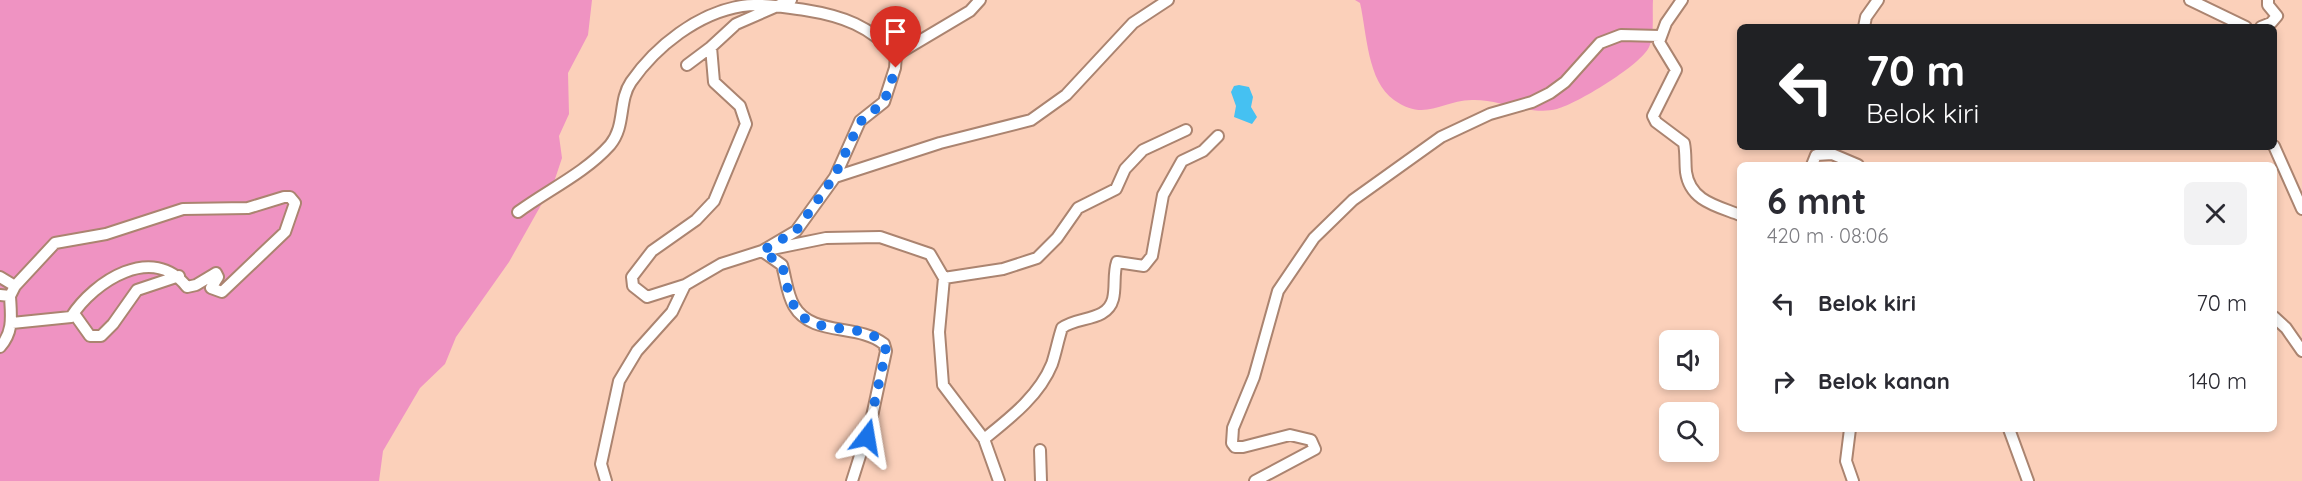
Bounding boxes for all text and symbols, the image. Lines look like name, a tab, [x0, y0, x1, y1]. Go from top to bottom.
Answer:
pin	[870, 6, 921, 68]
icon: arrive	[879, 15, 912, 48]
text: 70 m	[1866, 44, 1965, 97]
icon: left	[1767, 48, 1845, 126]
text: Belok kiri	[1866, 96, 1979, 130]
text: 6 mnt	[1767, 178, 1866, 223]
button: close	[2184, 182, 2247, 245]
text: 420 m · 08:06	[1767, 223, 1888, 248]
icon: left	[1767, 287, 1800, 320]
text: Belok kiri	[1818, 289, 1916, 317]
text: 70 m	[2197, 289, 2247, 317]
map controls	[1659, 330, 1719, 462]
button: sound	[1659, 330, 1719, 390]
icon: right	[1767, 365, 1800, 398]
text: Belok kanan	[1818, 367, 1950, 395]
text: 140 m	[2188, 367, 2247, 395]
button: search	[1659, 402, 1719, 462]
position arrow	[835, 405, 899, 469]

